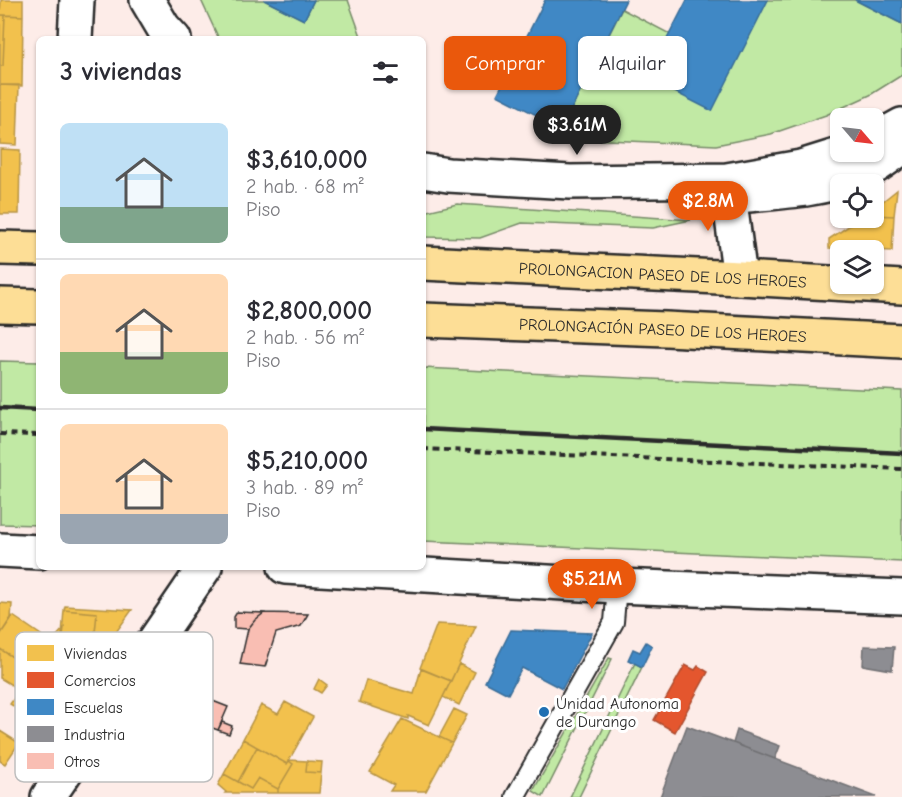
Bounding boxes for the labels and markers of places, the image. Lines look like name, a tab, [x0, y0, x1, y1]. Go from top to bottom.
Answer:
pin: $3.61M	[528, 105, 626, 156]
pin: $2.8M	[666, 181, 750, 232]
pin: $5.21M	[543, 559, 641, 610]
place label: Unidad Autonoma de Durango	[556, 695, 679, 731]
marker: Unidad Autonoma de Durango	[537, 705, 551, 719]

